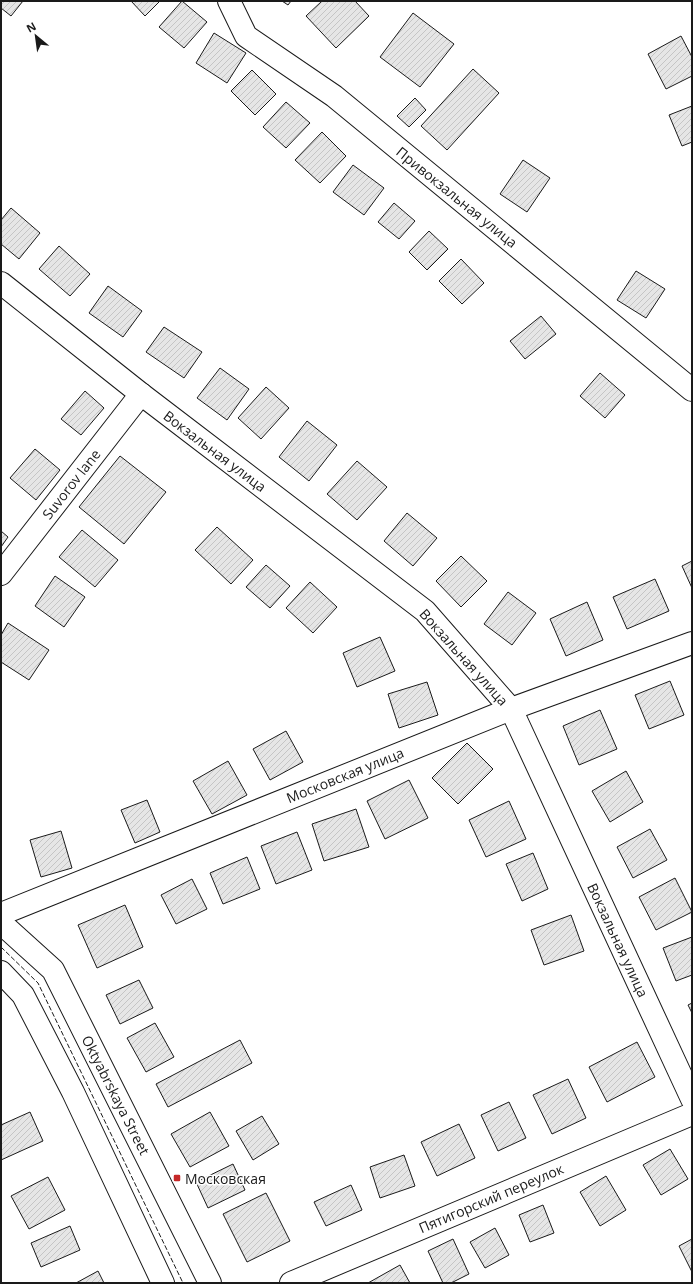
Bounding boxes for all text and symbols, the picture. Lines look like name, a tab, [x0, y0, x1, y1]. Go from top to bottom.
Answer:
north arrow	[16, 16, 56, 56]
text: N	[23, 18, 38, 36]
street label: Привокзальная улица	[392, 142, 522, 252]
street label: Вокзальная улица	[160, 406, 270, 496]
street label: Suvorov lane	[38, 445, 104, 523]
street label: Вокзальная улица	[415, 605, 513, 709]
street label: Московская улица	[283, 743, 407, 807]
street label: Вокзальная улица	[583, 880, 653, 1000]
street label: Oktyabrskaya Street	[78, 1032, 154, 1158]
street label: Пятигорский переулок	[416, 1159, 567, 1237]
place label: Московская	[185, 1169, 266, 1188]
marker: Московская	[172, 1173, 182, 1183]

